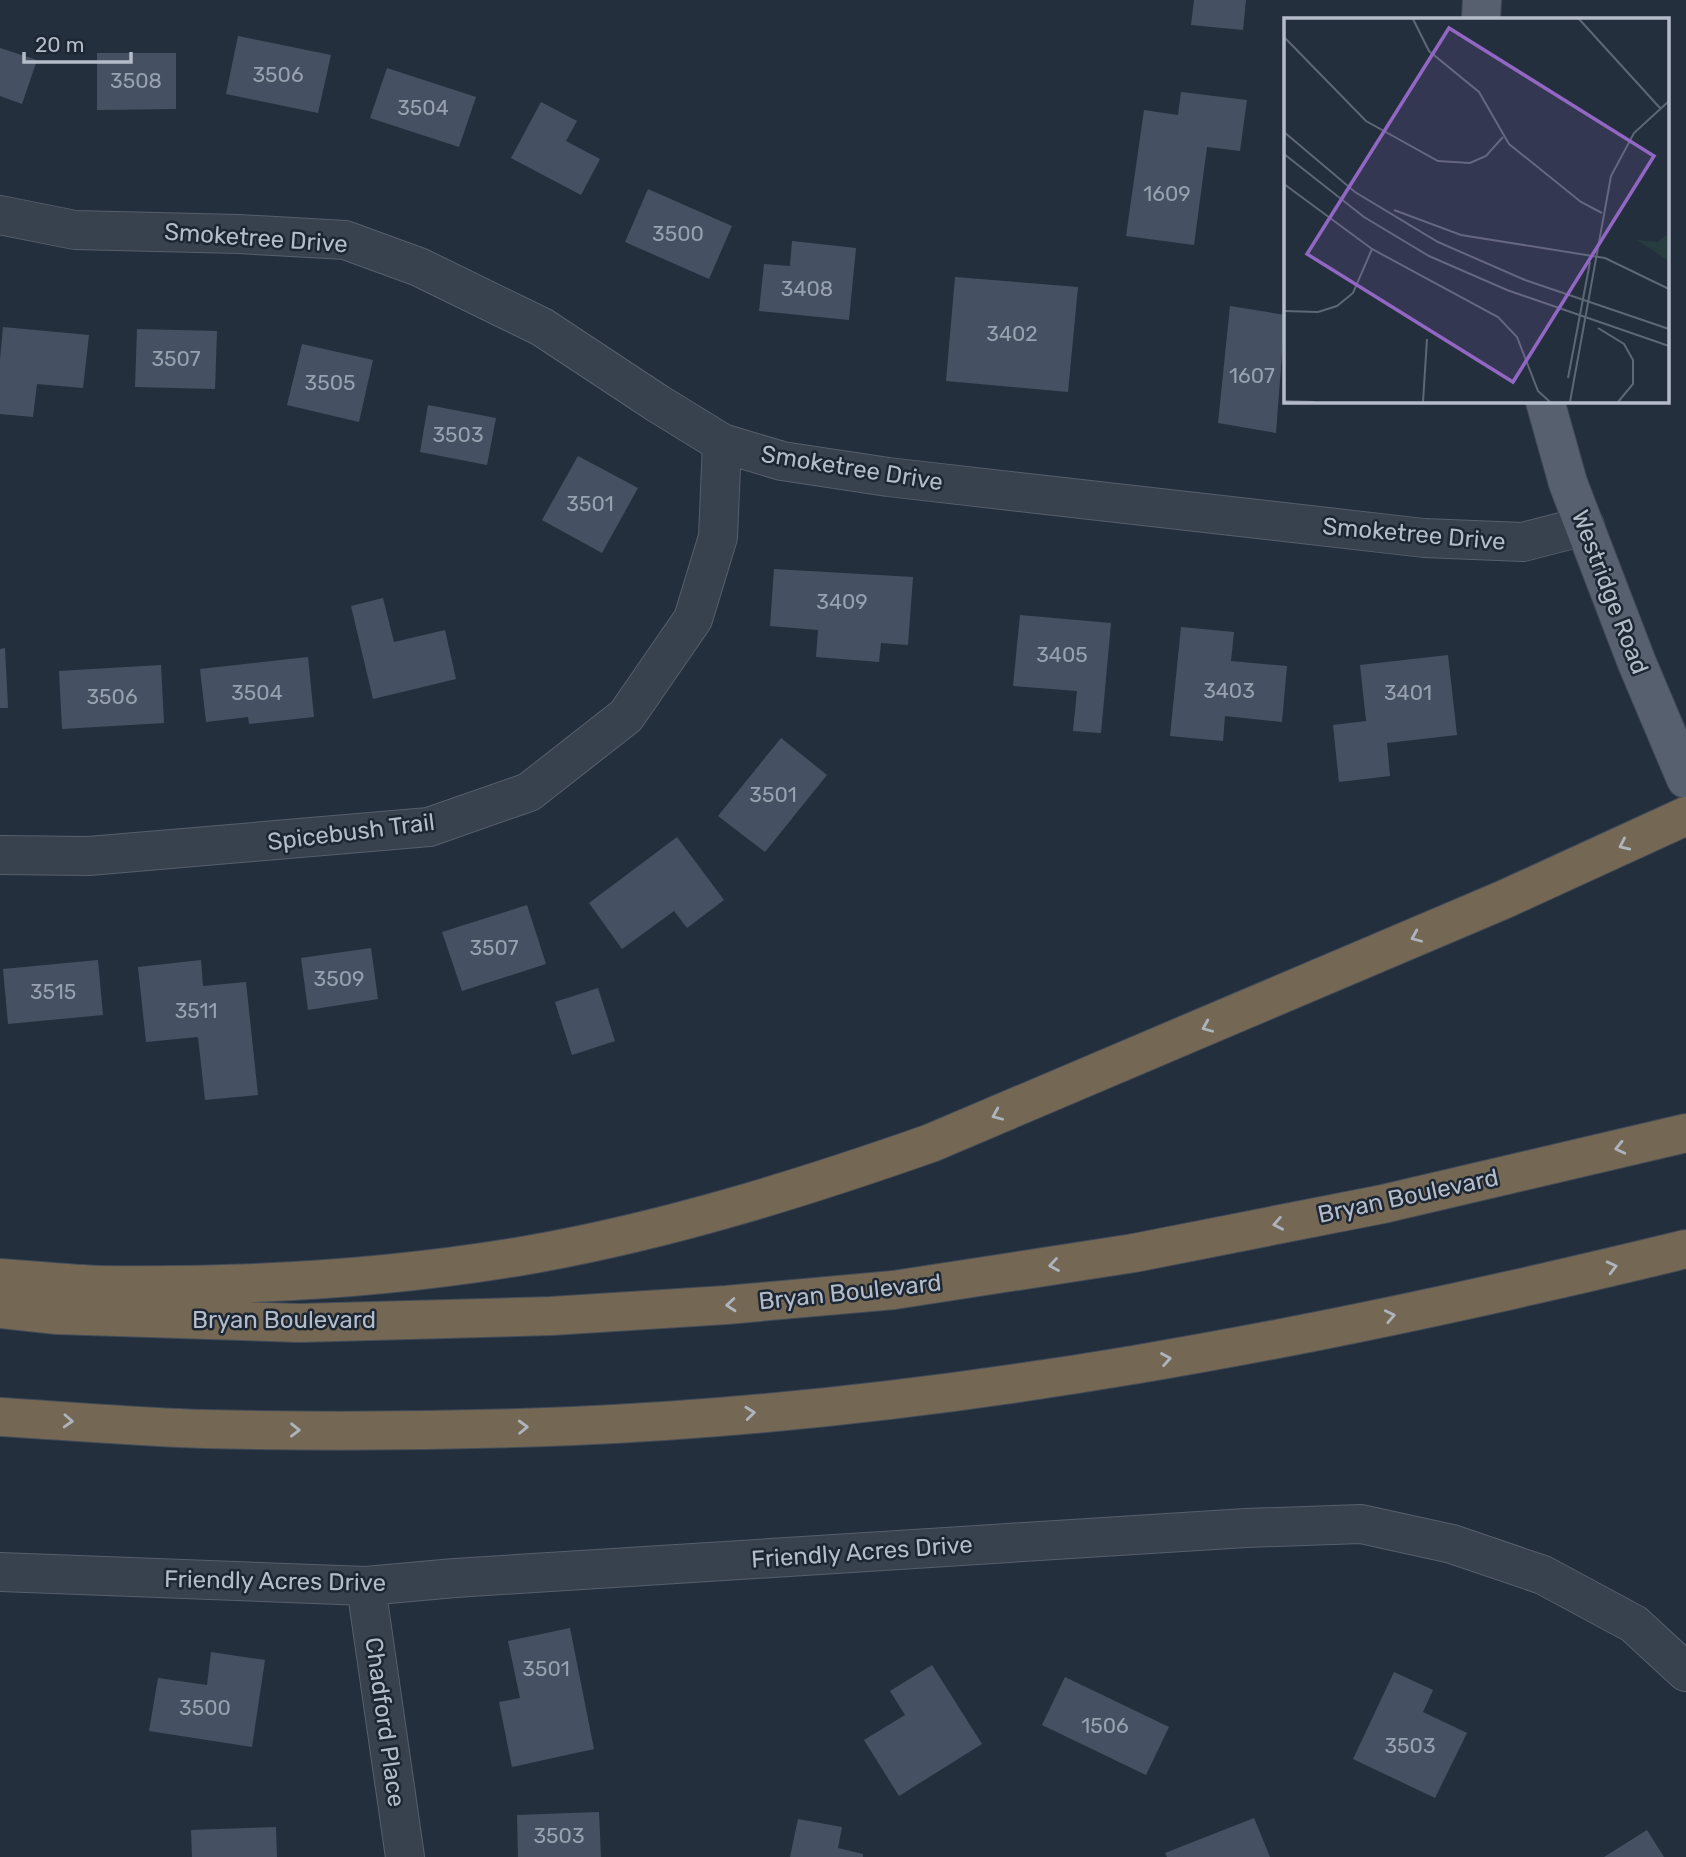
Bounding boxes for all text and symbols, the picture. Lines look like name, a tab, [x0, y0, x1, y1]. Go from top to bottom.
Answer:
inset map	[1284, 18, 1668, 402]
scale bar	[24, 21, 131, 65]
text: 20 m	[35, 32, 84, 57]
house number: 3506	[252, 62, 304, 87]
house number: 3508	[110, 68, 162, 93]
house number: 3504	[397, 95, 449, 120]
house number: 1609	[1143, 181, 1191, 206]
street label: Smoketree Drive	[163, 218, 349, 258]
house number: 3500	[652, 221, 704, 246]
house number: 3408	[781, 276, 833, 301]
house number: 3402	[986, 321, 1038, 346]
house number: 3507	[151, 346, 201, 371]
house number: 1607	[1229, 363, 1275, 388]
house number: 3505	[305, 370, 355, 395]
house number: 3503	[432, 422, 484, 447]
street label: Smoketree Drive	[759, 440, 945, 496]
house number: 3501	[566, 491, 614, 516]
street label: Westridge Road	[1566, 506, 1654, 678]
street label: Smoketree Drive	[1321, 512, 1507, 556]
house number: 3409	[816, 589, 868, 614]
house number: 3405	[1036, 642, 1088, 667]
house number: 3403	[1203, 678, 1255, 703]
house number: 3504	[231, 680, 283, 705]
house number: 3401	[1384, 680, 1432, 705]
house number: 3506	[86, 684, 138, 709]
house number: 3501	[749, 782, 797, 807]
street label: Spicebush Trail	[266, 808, 436, 856]
one-way arrow	[1619, 837, 1631, 851]
one-way arrow	[1411, 929, 1423, 943]
house number: 3507	[469, 935, 519, 960]
house number: 3509	[314, 966, 364, 991]
house number: 3515	[30, 979, 76, 1004]
house number: 3511	[175, 998, 217, 1023]
one-way arrow	[1202, 1018, 1214, 1032]
one-way arrow	[992, 1107, 1005, 1121]
one-way arrow	[1614, 1140, 1626, 1155]
street label: Bryan Boulevard	[1315, 1163, 1501, 1229]
one-way arrow	[1272, 1216, 1284, 1231]
one-way arrow	[1048, 1257, 1060, 1272]
one-way arrow	[1606, 1261, 1618, 1275]
street label: Bryan Boulevard	[757, 1268, 943, 1316]
one-way arrow	[725, 1297, 736, 1312]
street label: Bryan Boulevard	[192, 1306, 376, 1334]
one-way arrow	[1384, 1310, 1396, 1325]
one-way arrow	[1160, 1352, 1172, 1367]
one-way arrow	[745, 1406, 756, 1421]
one-way arrow	[63, 1413, 74, 1428]
one-way arrow	[518, 1420, 529, 1435]
one-way arrow	[291, 1422, 301, 1438]
street label: Friendly Acres Drive	[750, 1530, 974, 1574]
street label: Friendly Acres Drive	[164, 1565, 386, 1597]
street label: Chadford Place	[359, 1635, 411, 1809]
house number: 3501	[522, 1656, 570, 1681]
house number: 3500	[179, 1695, 231, 1720]
house number: 1506	[1081, 1713, 1129, 1738]
house number: 3503	[1384, 1733, 1436, 1758]
house number: 3503	[533, 1823, 585, 1848]

